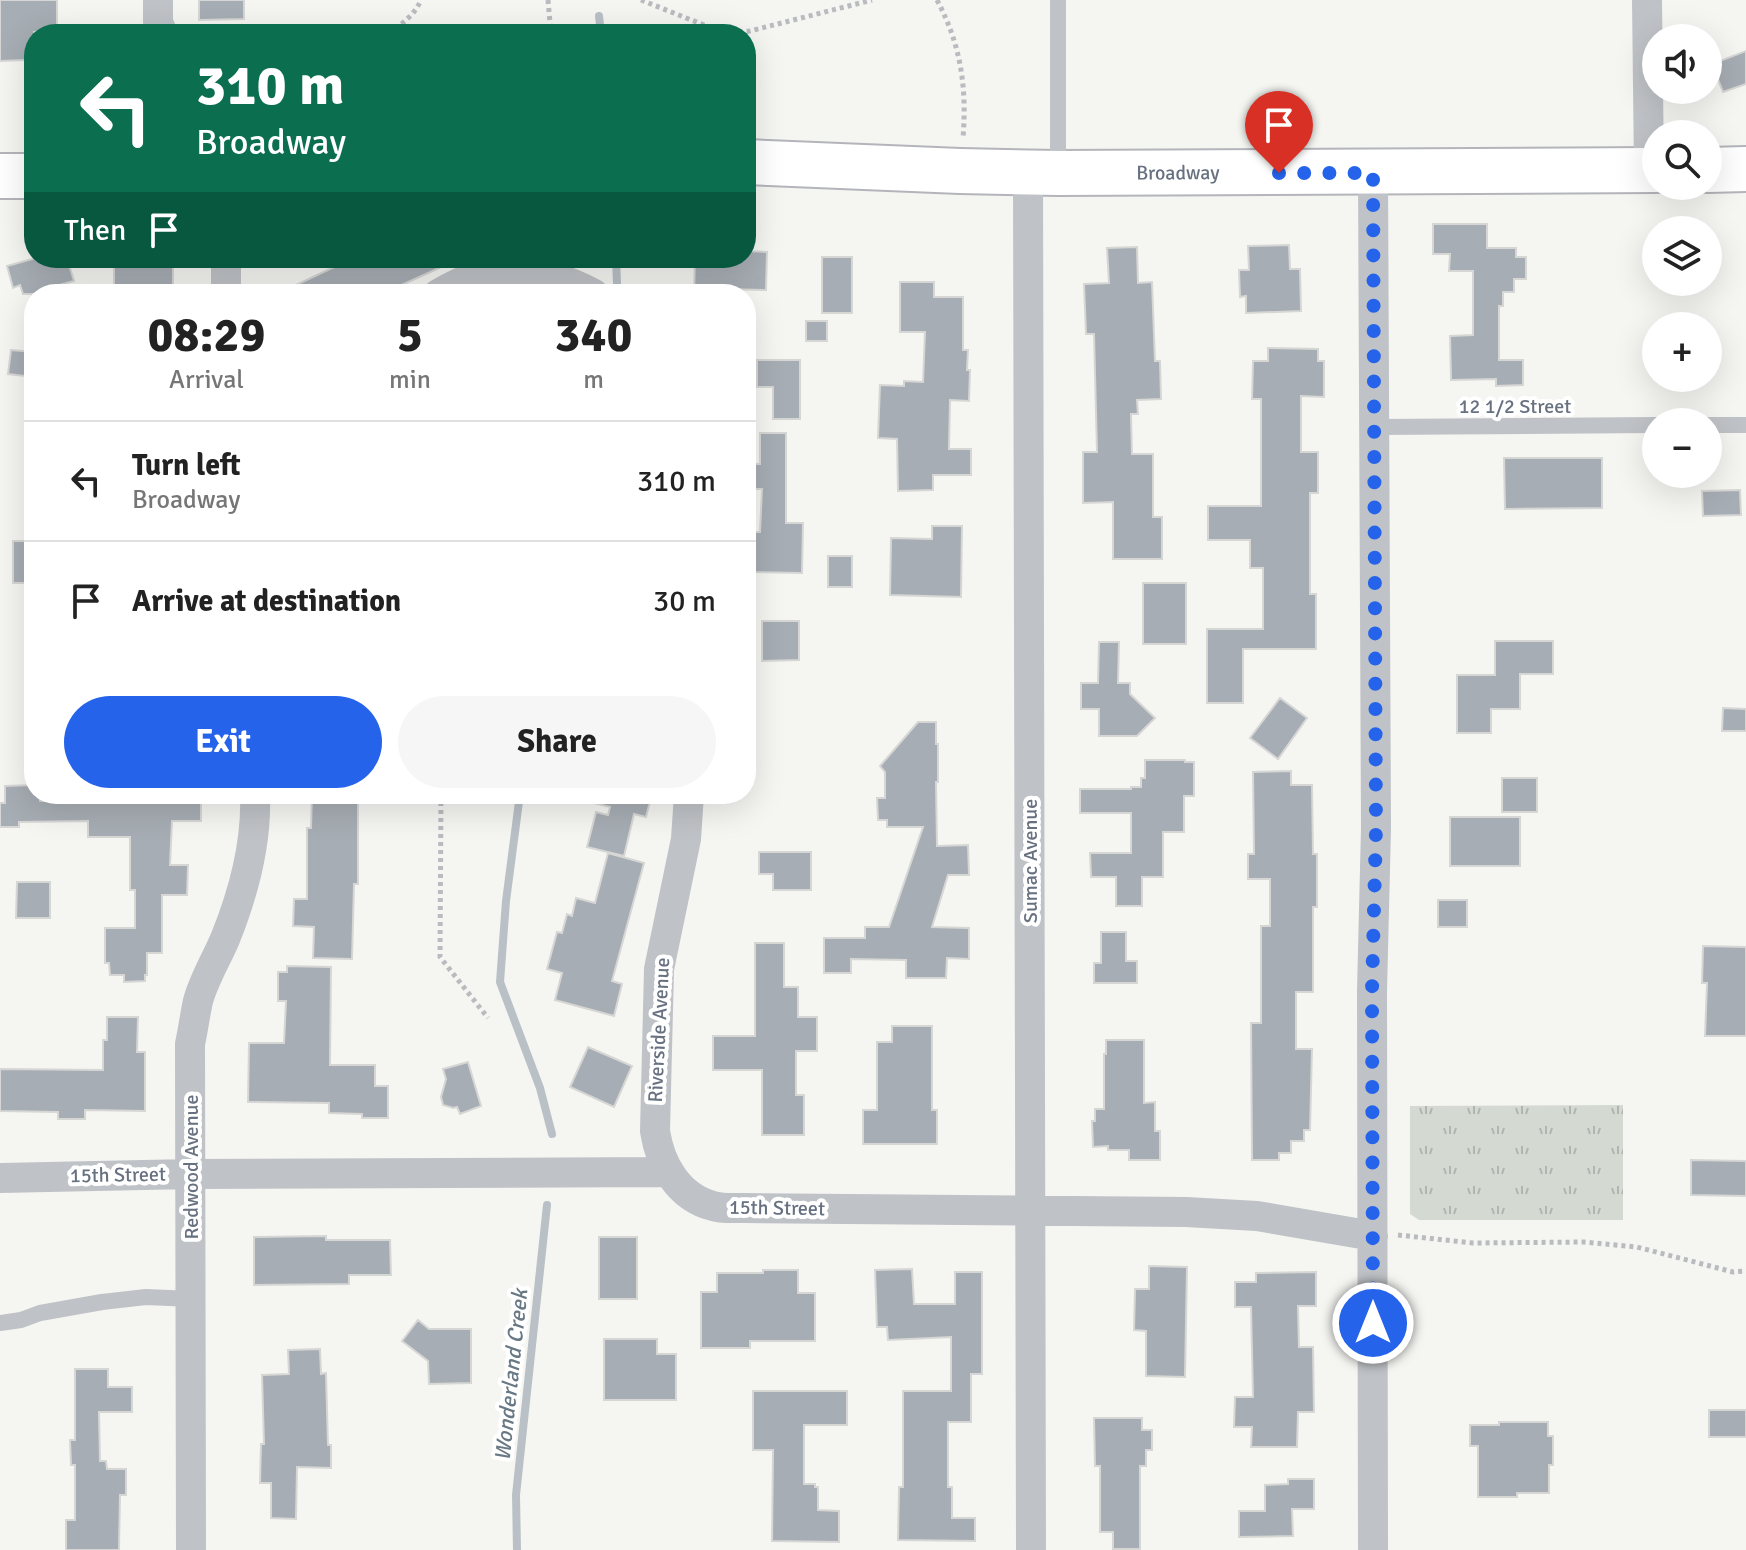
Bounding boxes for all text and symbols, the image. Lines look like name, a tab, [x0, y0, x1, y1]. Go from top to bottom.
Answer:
map controls	[1642, 24, 1722, 488]
button: sound	[1642, 24, 1722, 104]
text: 310 m	[196, 51, 344, 120]
icon: left	[64, 56, 168, 160]
pin	[1245, 91, 1313, 173]
icon: arrive	[1257, 103, 1301, 147]
text: Broadway	[196, 120, 346, 165]
button: search	[1642, 120, 1722, 200]
street label: Broadway	[1136, 160, 1220, 185]
icon: arrive	[142, 208, 186, 252]
text: Then	[64, 212, 126, 249]
button: layers	[1642, 216, 1722, 296]
text: 08:29	[148, 306, 265, 365]
text: 5	[397, 306, 423, 365]
text: 340	[555, 306, 632, 365]
button: +	[1642, 312, 1722, 392]
text: Arrival	[169, 364, 244, 396]
text: min	[389, 364, 431, 396]
text: m	[583, 364, 604, 396]
street label: 12 1/2 Street	[1459, 394, 1571, 419]
button: −	[1642, 408, 1722, 488]
text: Turn left	[132, 447, 241, 484]
icon: left	[64, 459, 108, 503]
text: 310 m	[637, 463, 716, 500]
text: Broadway	[132, 484, 240, 516]
icon: arrive	[64, 579, 108, 623]
text: Arrive at destination	[132, 583, 401, 620]
text: 30 m	[653, 583, 716, 620]
button: Exit	[64, 696, 382, 788]
button: Share	[398, 696, 716, 788]
street label: Sumac Avenue	[1018, 799, 1043, 923]
street label: Riverside Avenue	[643, 957, 675, 1103]
street label: Redwood Avenue	[179, 1095, 204, 1239]
street label: 15th Street	[70, 1162, 166, 1188]
street label: 15th Street	[729, 1195, 825, 1221]
position arrow	[1331, 1281, 1415, 1365]
water label: Wonderland Creek	[489, 1286, 534, 1462]

